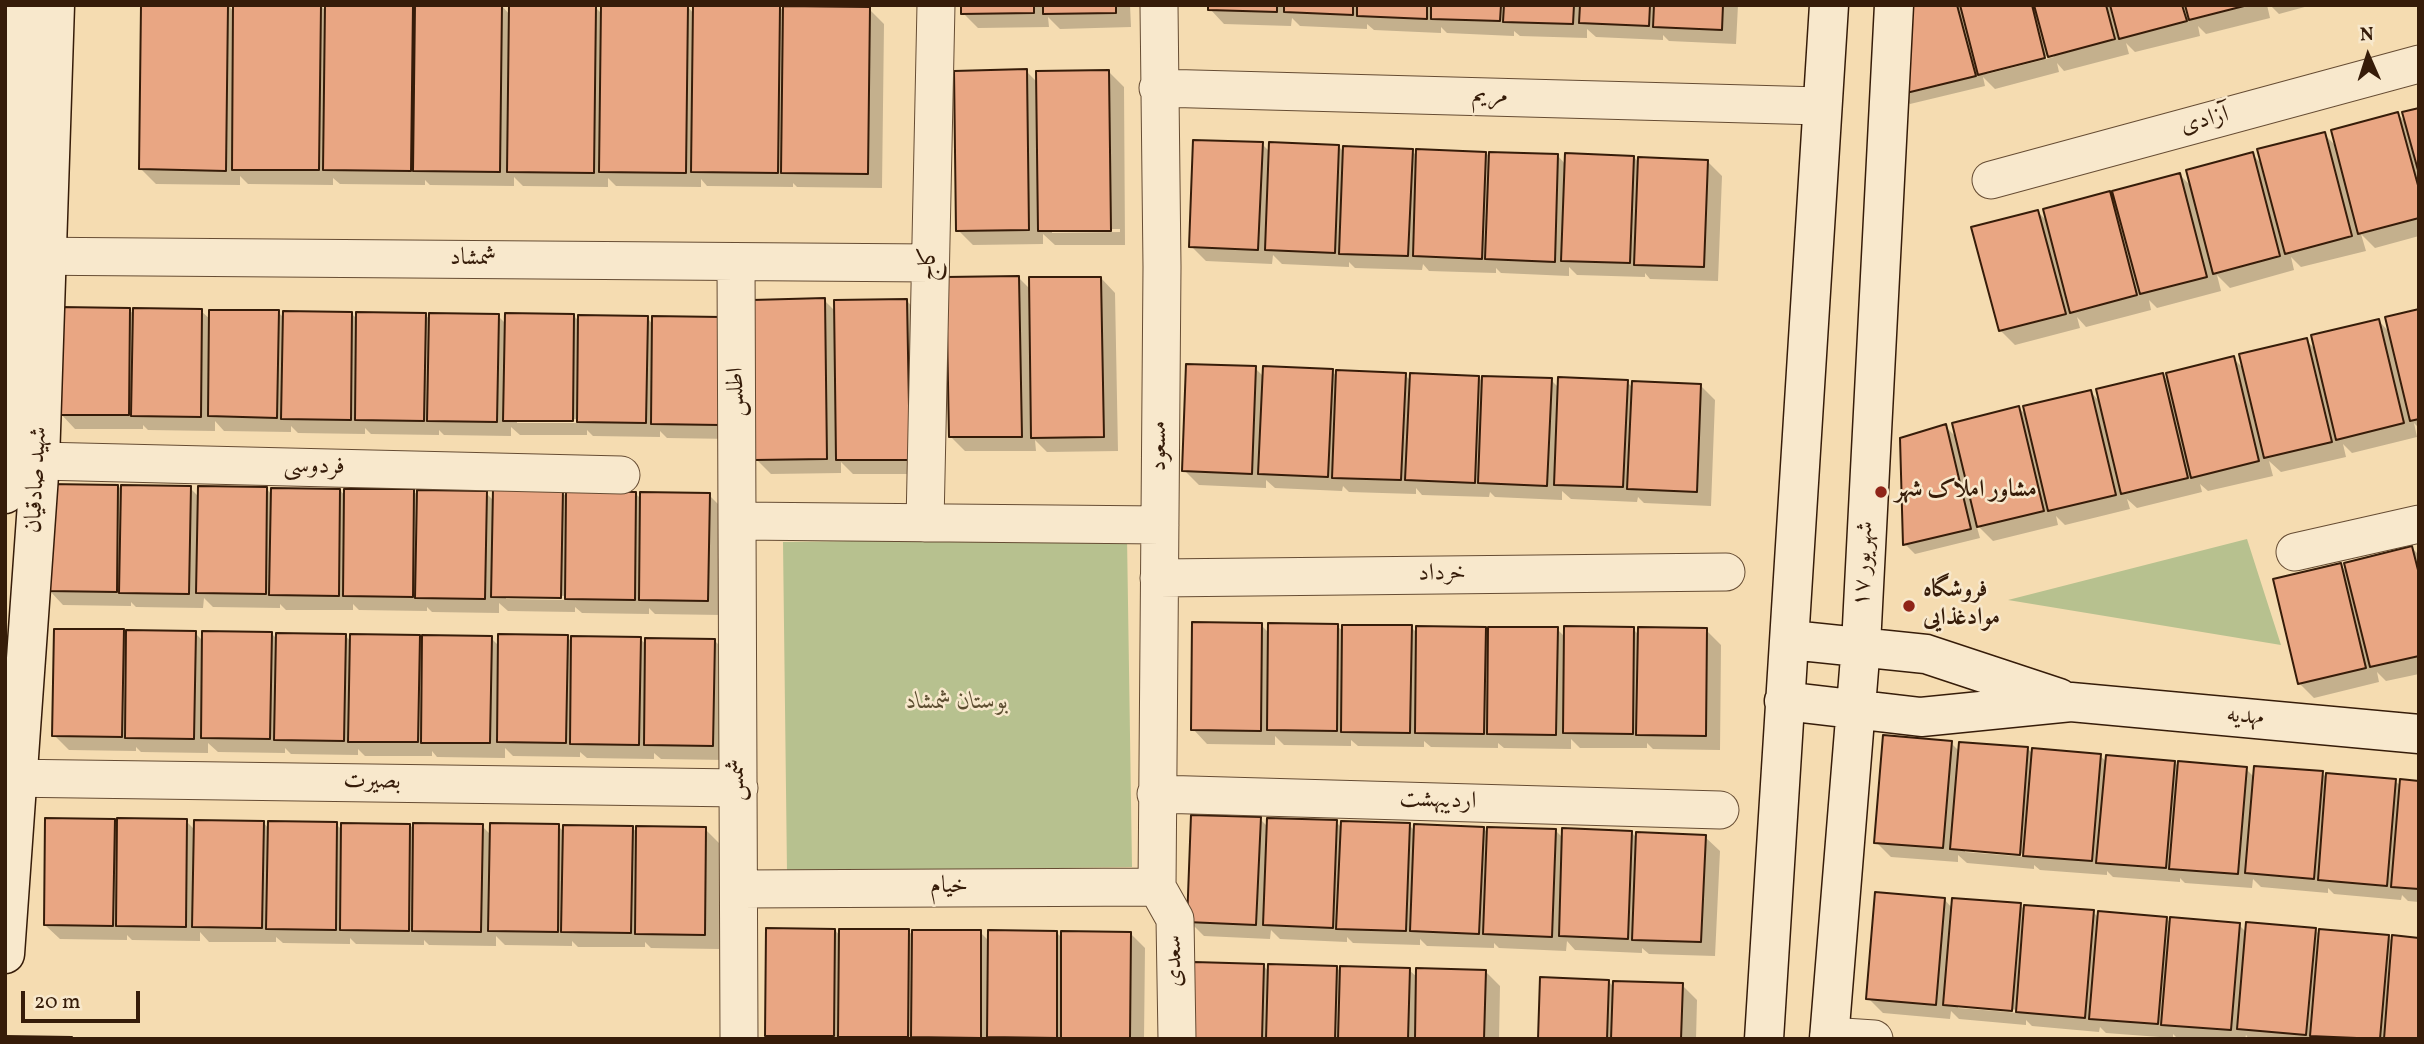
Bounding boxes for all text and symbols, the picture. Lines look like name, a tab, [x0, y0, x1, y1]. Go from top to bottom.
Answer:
north arrow	[2333, 21, 2403, 91]
text: N	[2359, 22, 2374, 48]
street label: مریم	[1471, 82, 1509, 112]
street label: آزادی	[2178, 102, 2232, 142]
street label: شمشاد	[450, 246, 496, 274]
street label: کاج	[915, 247, 945, 281]
street label: اطلس	[723, 367, 753, 417]
street label: مسعود	[1147, 421, 1175, 471]
street label: شهید صادقیان	[21, 426, 55, 534]
street label: فردوسی	[283, 453, 345, 483]
place label: مشاور املاک شهر	[1895, 478, 2037, 506]
marker: مشاور املاک شهر	[1873, 484, 1889, 500]
street label: ۱۷ شهریور	[1848, 520, 1882, 608]
street label: خرداد	[1418, 560, 1466, 590]
place label: فروشگاه موادغذایی	[1923, 578, 2000, 634]
marker: فروشگاه موادغذایی	[1901, 598, 1917, 614]
park label: بوستان شمشاد	[906, 690, 1008, 718]
street label: مهدیه	[2225, 702, 2265, 734]
street label: شمس	[725, 759, 753, 801]
street label: بصیرت	[343, 768, 401, 798]
street label: اردیبهشت	[1399, 786, 1477, 818]
street label: خیام	[930, 874, 968, 902]
street label: سعدی	[1161, 935, 1191, 987]
scale bar	[24, 978, 144, 1022]
text: 20 m	[34, 988, 80, 1017]

